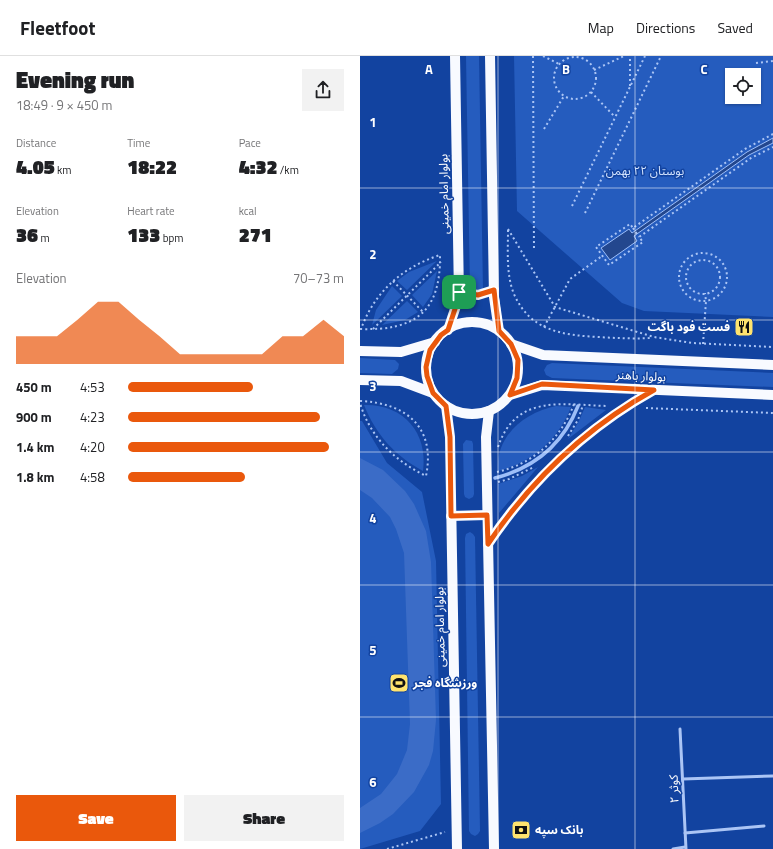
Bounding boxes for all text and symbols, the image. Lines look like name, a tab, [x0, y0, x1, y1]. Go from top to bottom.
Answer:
text: Fleetfoot	[20, 13, 95, 42]
text: Map	[588, 17, 614, 38]
text: Directions	[636, 17, 695, 38]
text: Saved	[717, 17, 753, 38]
text: A	[425, 59, 433, 79]
text: B	[562, 59, 570, 79]
text: C	[700, 59, 708, 79]
text: Evening run	[16, 63, 134, 97]
map controls	[725, 68, 761, 104]
button: locate	[725, 68, 761, 104]
button: share	[302, 69, 344, 111]
text: 18:49 · 9 × 450 m	[16, 95, 112, 115]
text: 1	[369, 112, 377, 132]
text: Distance	[16, 135, 56, 151]
text: Time	[127, 135, 150, 151]
text: Pace	[239, 135, 261, 151]
text: 4.05	[16, 151, 55, 182]
text: 18:22	[127, 151, 177, 182]
text: 4:32	[239, 151, 277, 182]
street label: بولوار امام خمینی	[433, 154, 454, 234]
park label: بوستان ۲۲ بهمن	[606, 161, 684, 180]
text: km	[55, 162, 72, 178]
text: /km	[277, 162, 299, 178]
text: Elevation	[16, 203, 59, 219]
text: Heart rate	[127, 203, 175, 219]
text: kcal	[239, 203, 257, 219]
text: 36	[16, 219, 38, 250]
text: 133	[127, 219, 160, 250]
text: 271	[239, 219, 272, 250]
text: m	[38, 230, 50, 246]
text: bpm	[160, 230, 184, 246]
text: 2	[369, 244, 377, 264]
text: Elevation	[16, 268, 67, 288]
text: 70–73 m	[293, 268, 344, 288]
pin	[442, 275, 476, 309]
icon: arrive	[448, 281, 470, 303]
restaurant icon: فست فود باگت	[733, 316, 755, 338]
place label: فست فود باگت	[647, 317, 730, 336]
street label: بولوار باهنر	[615, 365, 667, 386]
text: 3	[369, 376, 377, 396]
text: 450 m	[16, 377, 52, 397]
text: 4:53	[80, 377, 105, 397]
text: 900 m	[16, 407, 52, 427]
text: 4:23	[80, 407, 105, 427]
text: 1.4 km	[16, 437, 54, 457]
text: 4:20	[80, 437, 105, 457]
text: 1.8 km	[16, 467, 54, 487]
text: 4:58	[80, 467, 105, 487]
text: 4	[369, 508, 377, 528]
street label: بولوار امام خمینی	[429, 587, 450, 667]
text: 5	[369, 640, 377, 660]
sports icon: ورزشگاه فجر	[388, 672, 410, 694]
place label: ورزشگاه فجر	[412, 673, 477, 692]
text: 6	[369, 772, 377, 792]
street label: کوثر ۲	[663, 773, 683, 804]
button: Save	[16, 795, 176, 841]
button: Share	[184, 795, 344, 841]
bank icon: بانک سپه	[510, 819, 532, 841]
place label: بانک سپه	[535, 820, 584, 839]

